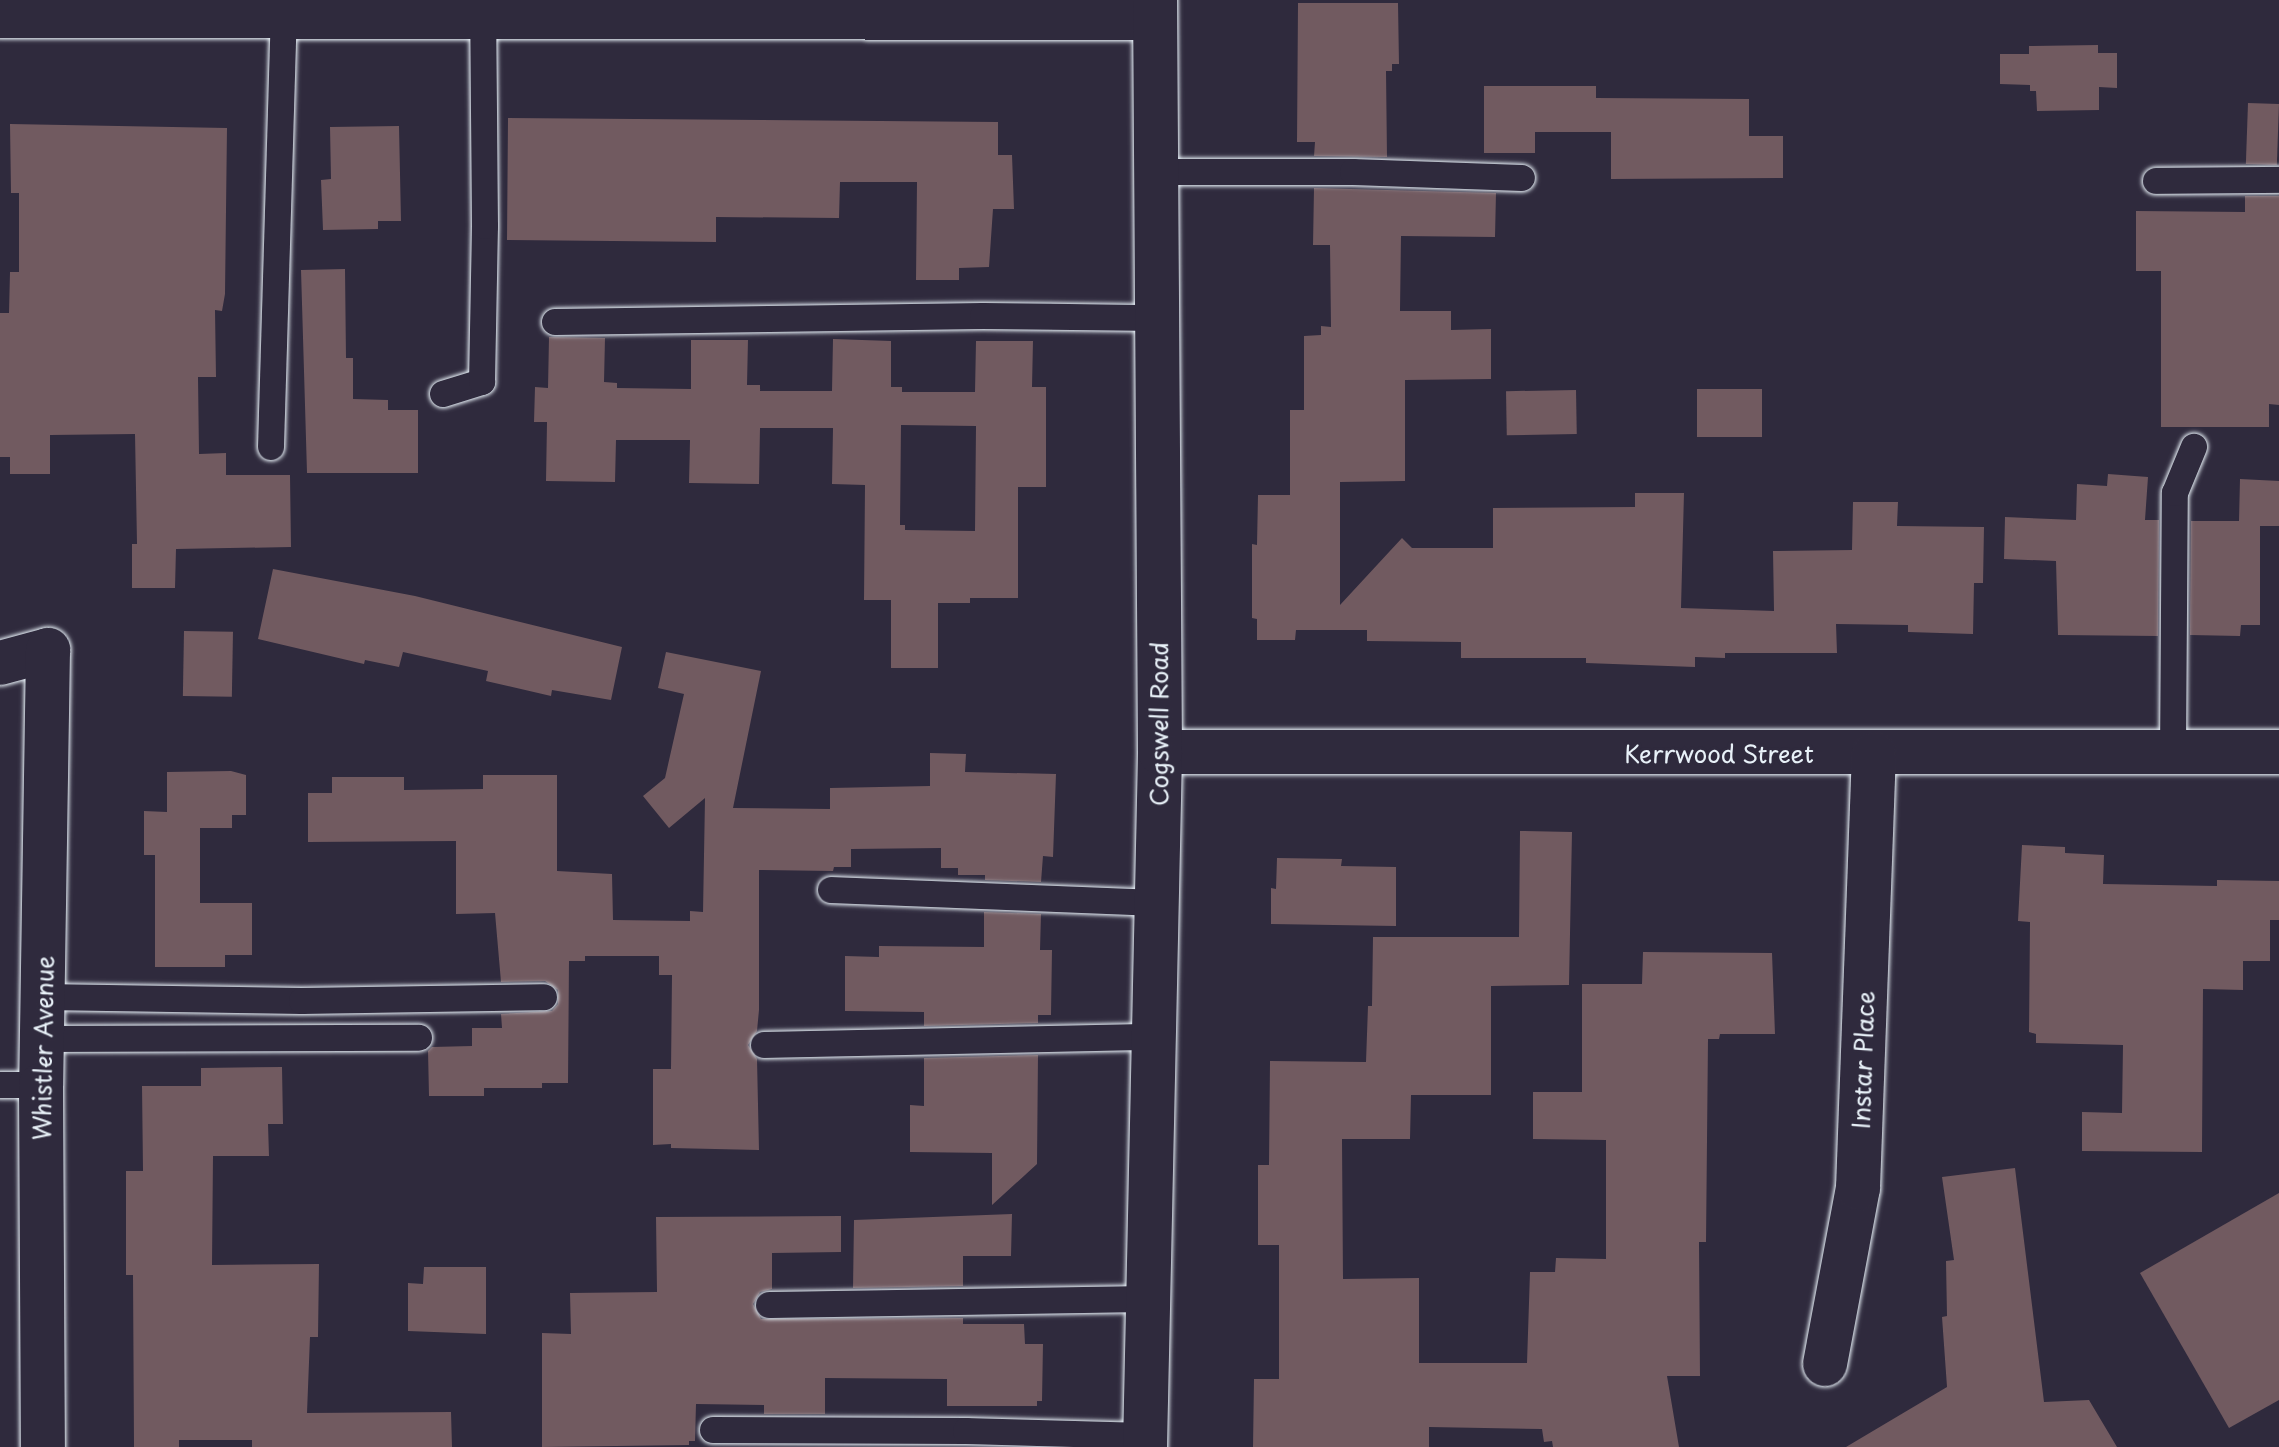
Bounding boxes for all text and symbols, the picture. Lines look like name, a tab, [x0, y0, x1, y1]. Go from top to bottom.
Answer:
street label: Cogswell Road	[1145, 641, 1173, 807]
street label: Kerrwood Street	[1624, 740, 1814, 768]
street label: Whistler Avenue	[27, 954, 59, 1142]
street label: Instar Place	[1846, 991, 1880, 1129]

